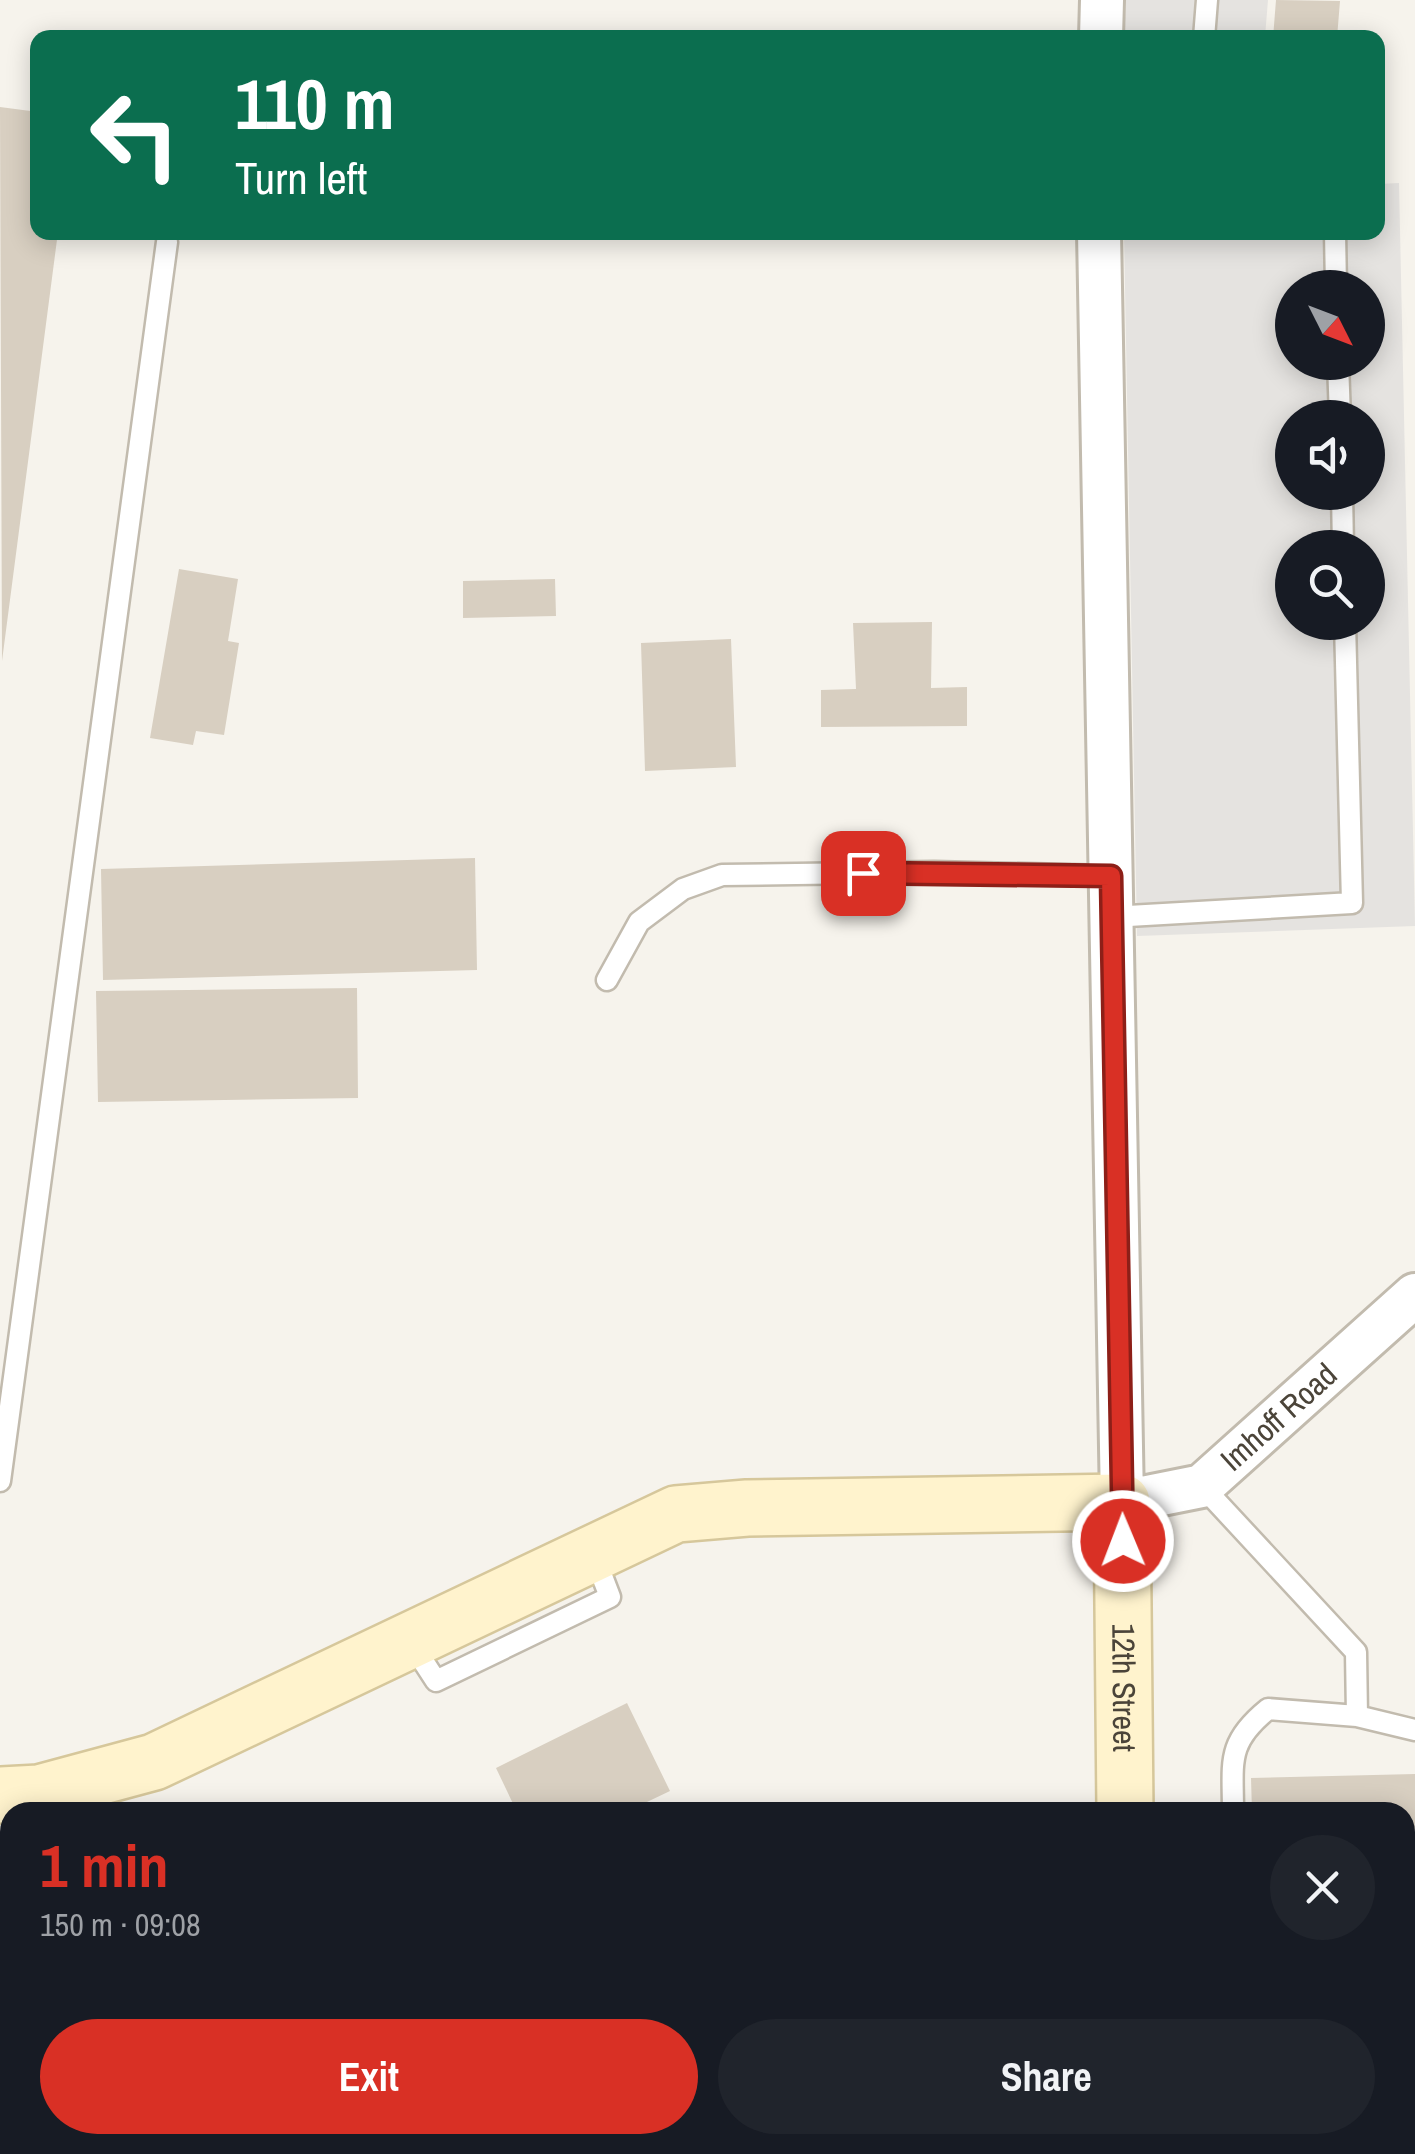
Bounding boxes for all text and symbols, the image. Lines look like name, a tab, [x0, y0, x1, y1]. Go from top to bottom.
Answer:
text: 110 m	[235, 57, 395, 151]
icon: left	[70, 70, 200, 200]
text: Turn left	[235, 147, 367, 208]
north arrow	[1275, 270, 1385, 380]
map controls	[1275, 270, 1385, 640]
button: sound	[1275, 400, 1385, 510]
button: search	[1275, 530, 1385, 640]
pin	[821, 831, 906, 916]
icon: arrive	[836, 846, 891, 901]
street label: Imhoff Road	[1211, 1353, 1346, 1480]
position arrow	[1071, 1489, 1175, 1593]
street label: 12th Street	[1102, 1623, 1146, 1752]
text: 1 min	[40, 1825, 169, 1906]
button: close	[1270, 1835, 1375, 1940]
text: 150 m · 09:08	[40, 1903, 200, 1946]
button: Exit	[40, 2019, 698, 2134]
button: Share	[718, 2019, 1375, 2134]

